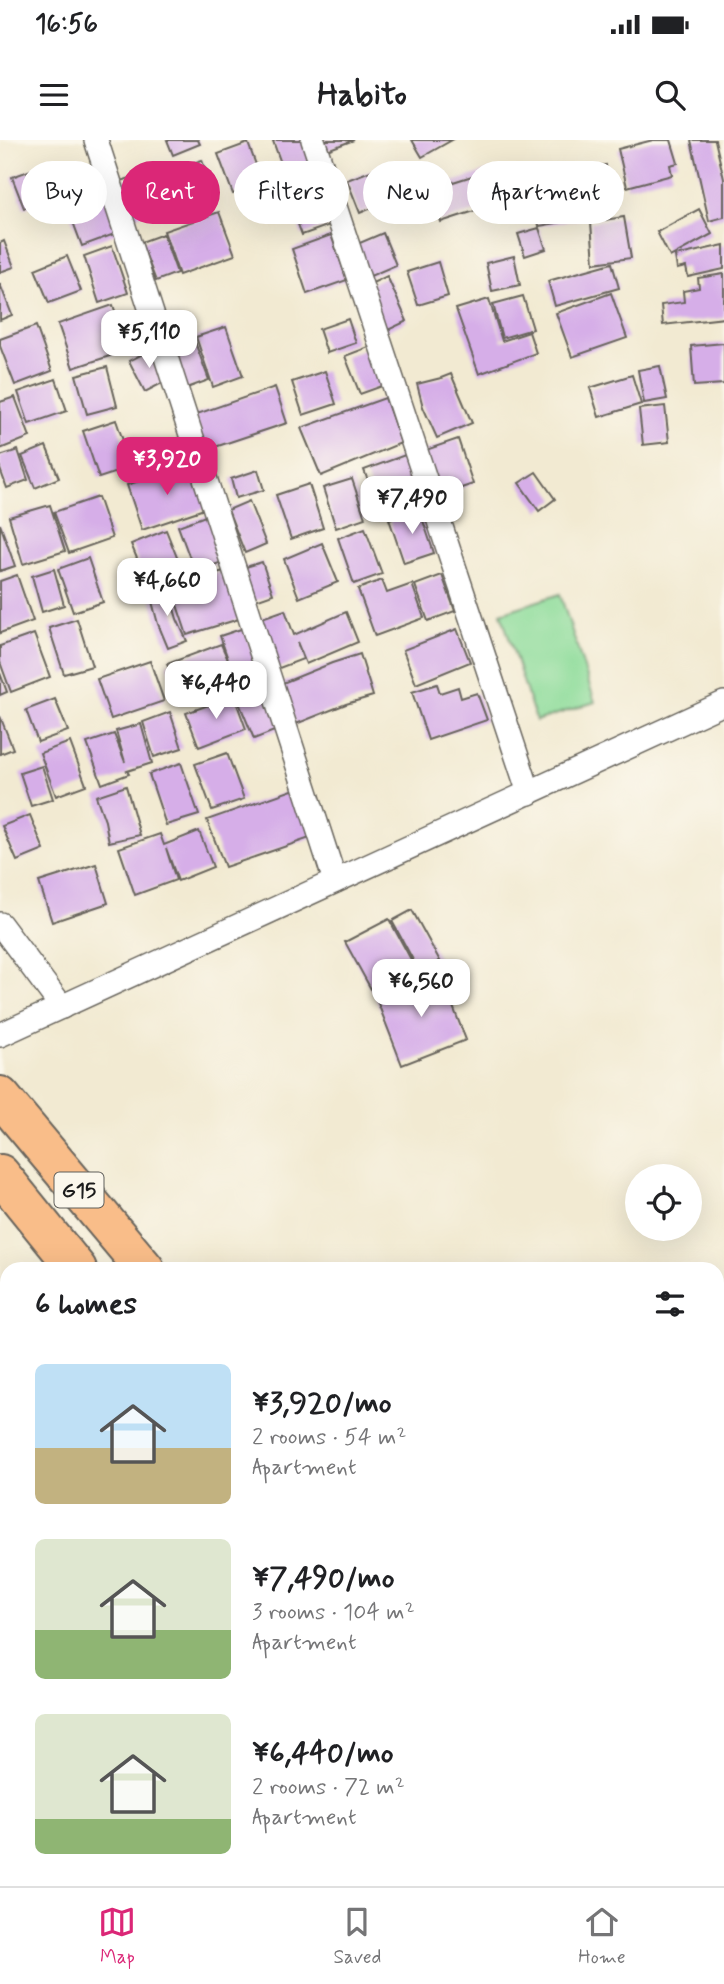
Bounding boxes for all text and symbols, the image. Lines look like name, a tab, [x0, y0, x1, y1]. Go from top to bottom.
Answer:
text: 16:56	[35, 8, 98, 42]
text: Habito	[317, 74, 407, 116]
icon: menu	[35, 76, 73, 114]
icon: search	[651, 76, 689, 114]
chip: Buy	[21, 161, 107, 224]
chip: Rent	[121, 161, 220, 224]
chip: Filters	[234, 161, 349, 224]
chip: New	[363, 161, 453, 224]
chip: Apartment	[467, 161, 624, 224]
pin: ¥5,110	[92, 310, 206, 370]
text: ¥5,110	[117, 318, 181, 348]
pin: ¥3,920	[110, 438, 224, 497]
text: ¥3,920	[133, 445, 201, 475]
pin: ¥7,490	[355, 476, 469, 536]
text: ¥7,490	[376, 484, 448, 514]
pin: ¥4,660	[110, 559, 224, 618]
text: ¥4,660	[133, 566, 201, 596]
pin: ¥6,440	[159, 662, 273, 721]
text: ¥6,440	[181, 669, 251, 699]
pin: ¥6,560	[364, 960, 478, 1019]
text: ¥6,560	[388, 967, 454, 997]
map controls	[625, 1164, 702, 1241]
button: locate	[625, 1164, 702, 1241]
road number: G15	[55, 1172, 104, 1208]
text: 6 homes	[35, 1285, 137, 1324]
icon: filters	[651, 1285, 689, 1323]
text: ¥3,920/mo	[252, 1384, 392, 1423]
icon: home	[91, 1392, 175, 1476]
text: 2 rooms · 54 m²	[252, 1423, 406, 1453]
text: Apartment	[252, 1453, 357, 1483]
text: ¥7,490/mo	[252, 1559, 395, 1598]
icon: home	[91, 1567, 175, 1651]
text: 3 rooms · 104 m²	[252, 1598, 415, 1628]
text: Apartment	[252, 1628, 357, 1658]
text: ¥6,440/mo	[252, 1734, 394, 1773]
icon: home	[91, 1742, 175, 1826]
text: 2 rooms · 72 m²	[252, 1773, 405, 1803]
text: Apartment	[252, 1803, 357, 1833]
tab: Map	[98, 1903, 136, 1970]
tab: Saved	[333, 1903, 381, 1970]
tab: Home	[578, 1903, 626, 1970]

